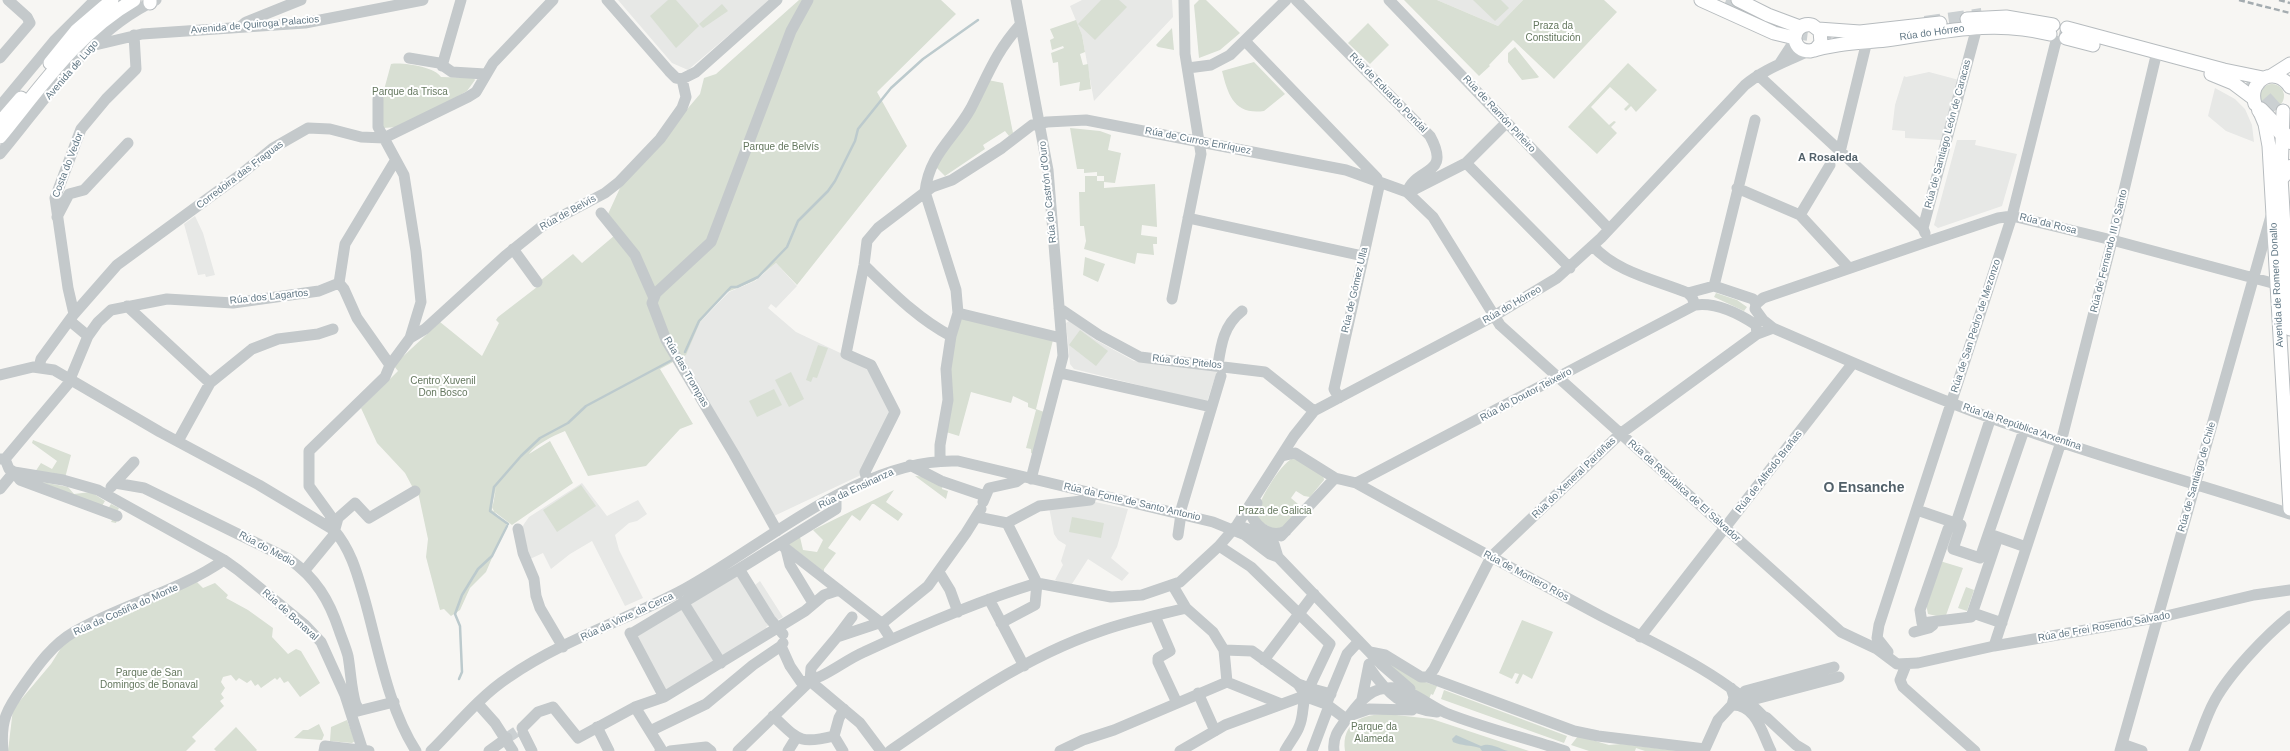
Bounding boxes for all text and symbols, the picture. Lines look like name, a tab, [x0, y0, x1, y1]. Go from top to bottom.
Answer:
street label: Avenida de Quiroga Palacios	[190, 13, 320, 37]
park label: Praza da Constitución	[1525, 20, 1581, 44]
street label: Rúa do Hórreo	[1899, 22, 1965, 44]
street label: Avenida de Lugo	[43, 38, 101, 102]
street label: Rúa de Eduardo Pondal	[1347, 50, 1429, 136]
street label: Rúa de Santiago León de Caracas	[1922, 58, 1974, 210]
street label: Rúa de Ramón Piñeiro	[1460, 73, 1538, 155]
park label: Parque da Trisca	[372, 86, 448, 98]
street label: Rúa de Curros Enríquez	[1144, 125, 1252, 157]
street label: Costa do Vedor	[50, 131, 86, 199]
street label: Corredoira das Fraguas	[194, 138, 286, 212]
street label: Rúa do Castrón d'Ouro	[1037, 140, 1059, 244]
park label: Parque de Belvís	[743, 141, 819, 153]
district label: A Rosaleda	[1798, 151, 1858, 165]
street label: Rúa de Fernando III o Santo	[2088, 188, 2130, 314]
street label: Rúa de Belvís	[538, 193, 598, 233]
street label: Rúa da Rosa	[2018, 211, 2078, 237]
street label: Avenida de Romero Donallo	[2268, 222, 2286, 348]
street label: Rúa de Gómez Ulla	[1339, 246, 1371, 334]
street label: Rúa de San Pedro de Mezonzo	[1949, 258, 2003, 394]
street label: Rúa do Hórreo	[1481, 283, 1543, 327]
street label: Rúa dos Lagartos	[229, 287, 309, 307]
street label: Rúa das Trompas	[661, 335, 711, 409]
street label: Rúa dos Pitelos	[1152, 352, 1222, 372]
street label: Rúa do Doutor Teixeiro	[1478, 366, 1574, 424]
park label: Centro Xuvenil Don Bosco	[410, 375, 476, 398]
street label: Rúa da República Arxentina	[1961, 401, 2083, 453]
street label: Rúa de Santiago de Chile	[2176, 421, 2218, 533]
street label: Rúa de Alfredo Brañas	[1733, 428, 1805, 516]
street label: Rúa do Xeneral Pardiñas	[1530, 435, 1618, 521]
street label: Rúa da República de El Salvador	[1625, 437, 1743, 545]
street label: Rúa da Ensinanza	[816, 466, 896, 512]
street label: Rúa da Fonte de Santo Antonio	[1062, 480, 1202, 524]
district label: O Ensanche	[1824, 480, 1904, 496]
park label: Praza de Galicia	[1238, 505, 1312, 517]
street label: Rúa do Medio	[237, 529, 297, 569]
street label: Rúa de Montero Ríos	[1481, 548, 1571, 604]
street label: Rúa da Costiña do Monte	[72, 581, 180, 639]
street label: Rúa de Bonaval	[260, 587, 320, 643]
street label: Rúa da Virxe da Cerca	[579, 590, 675, 644]
street label: Rúa de Frei Rosendo Salvado	[2037, 609, 2171, 645]
park label: Parque de San Domingos de Bonaval	[100, 667, 198, 690]
park label: Parque da Alameda	[1351, 721, 1397, 744]

